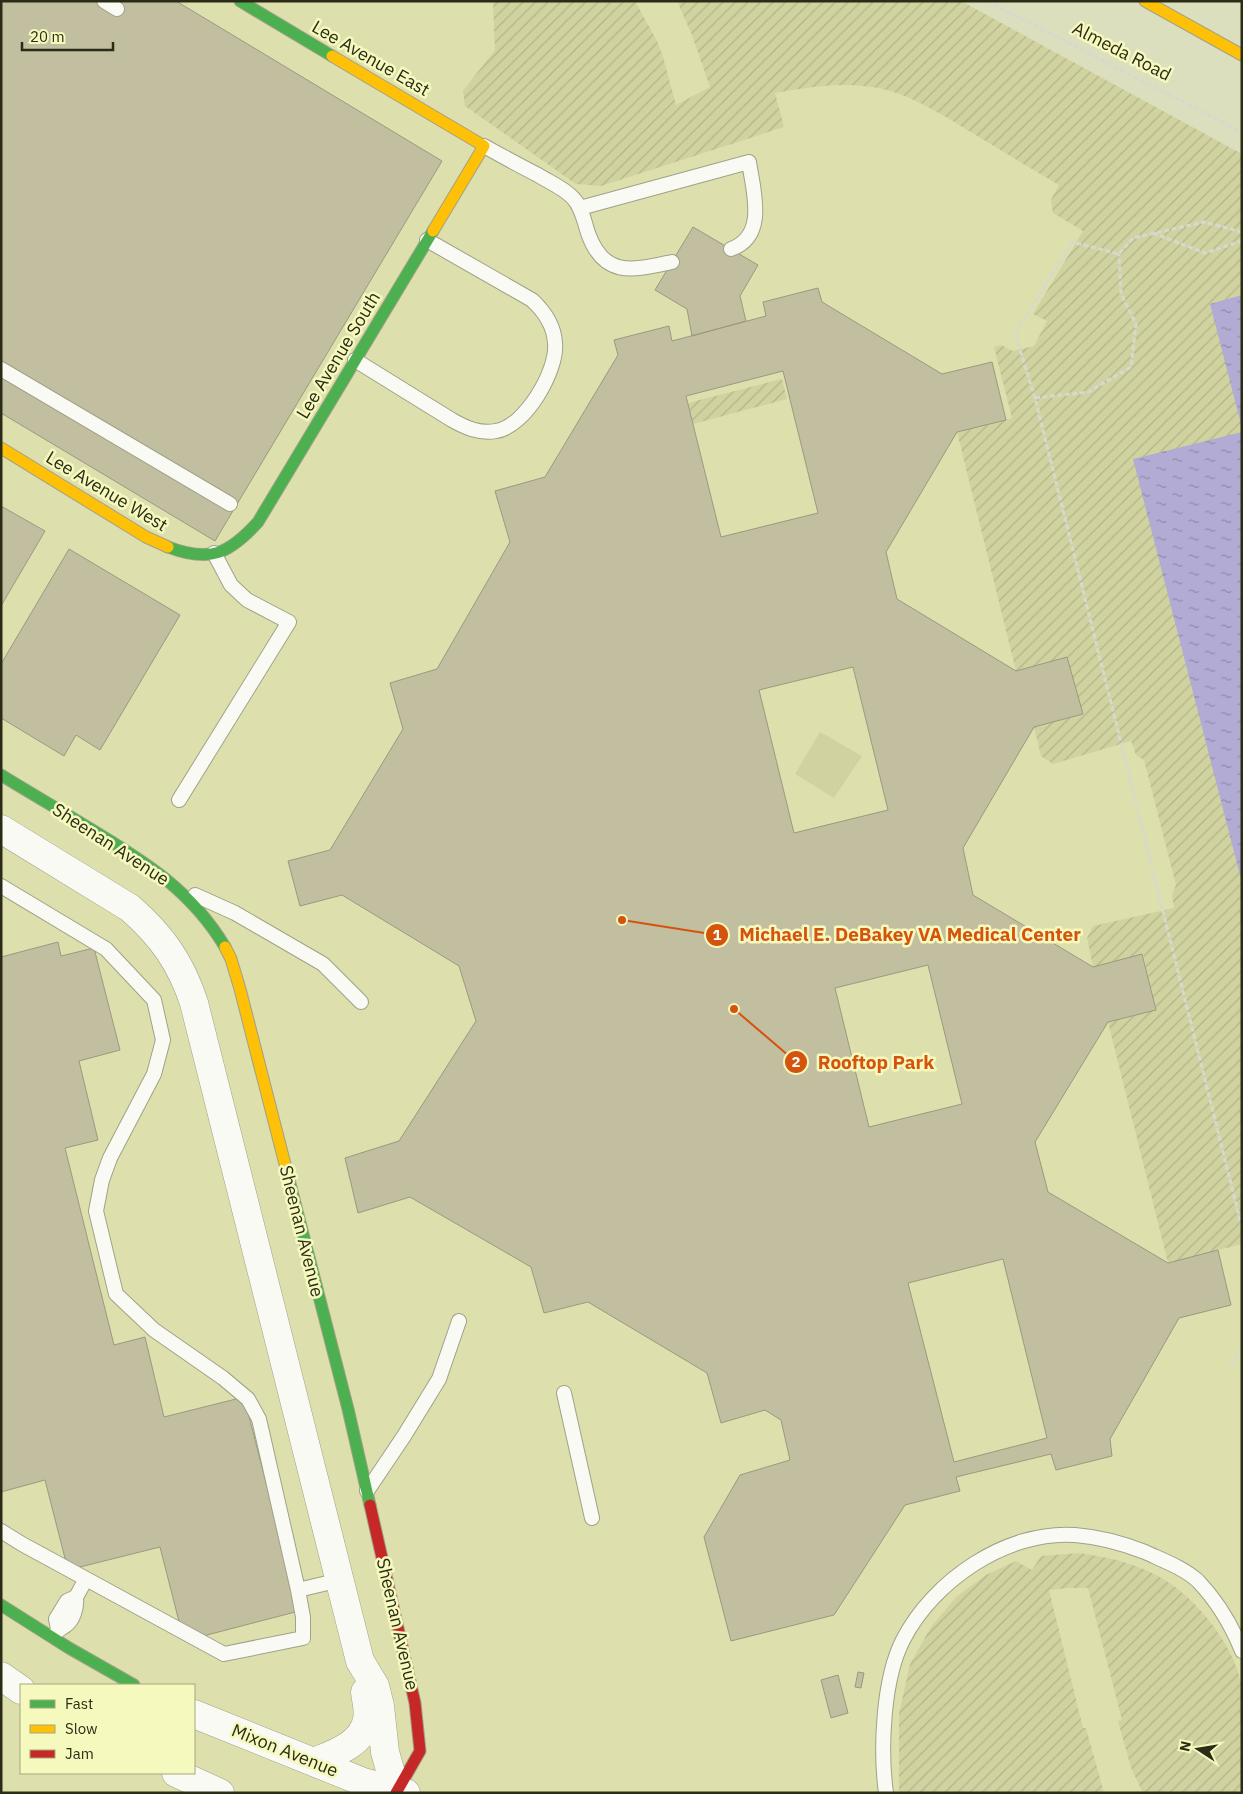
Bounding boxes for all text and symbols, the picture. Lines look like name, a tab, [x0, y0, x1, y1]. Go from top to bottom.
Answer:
street label: Lee Avenue East	[308, 15, 434, 101]
street label: Almeda Road	[1069, 16, 1175, 86]
scale bar	[22, 20, 114, 52]
text: 20 m	[30, 27, 65, 46]
street label: Lee Avenue South	[291, 287, 385, 423]
street label: Lee Avenue West	[42, 446, 172, 536]
street label: Sheenan Avenue	[48, 798, 174, 890]
callout: Michael E. DeBakey VA Medical Center	[704, 918, 1091, 952]
text: Michael E. DeBakey VA Medical Center	[739, 922, 1081, 946]
text: 1	[712, 925, 722, 944]
callout: Rooftop Park	[783, 1045, 945, 1079]
text: Rooftop Park	[818, 1050, 934, 1074]
text: 2	[791, 1052, 801, 1071]
street label: Sheenan Avenue	[275, 1163, 329, 1299]
street label: Sheenan Avenue	[372, 1556, 424, 1692]
legend	[20, 1684, 195, 1774]
text: Fast	[65, 1694, 93, 1713]
street label: Mixon Avenue	[228, 1718, 342, 1782]
text: Slow	[65, 1719, 98, 1738]
north arrow	[1173, 1724, 1223, 1774]
text: N	[1175, 1739, 1195, 1753]
text: Jam	[65, 1744, 94, 1763]

